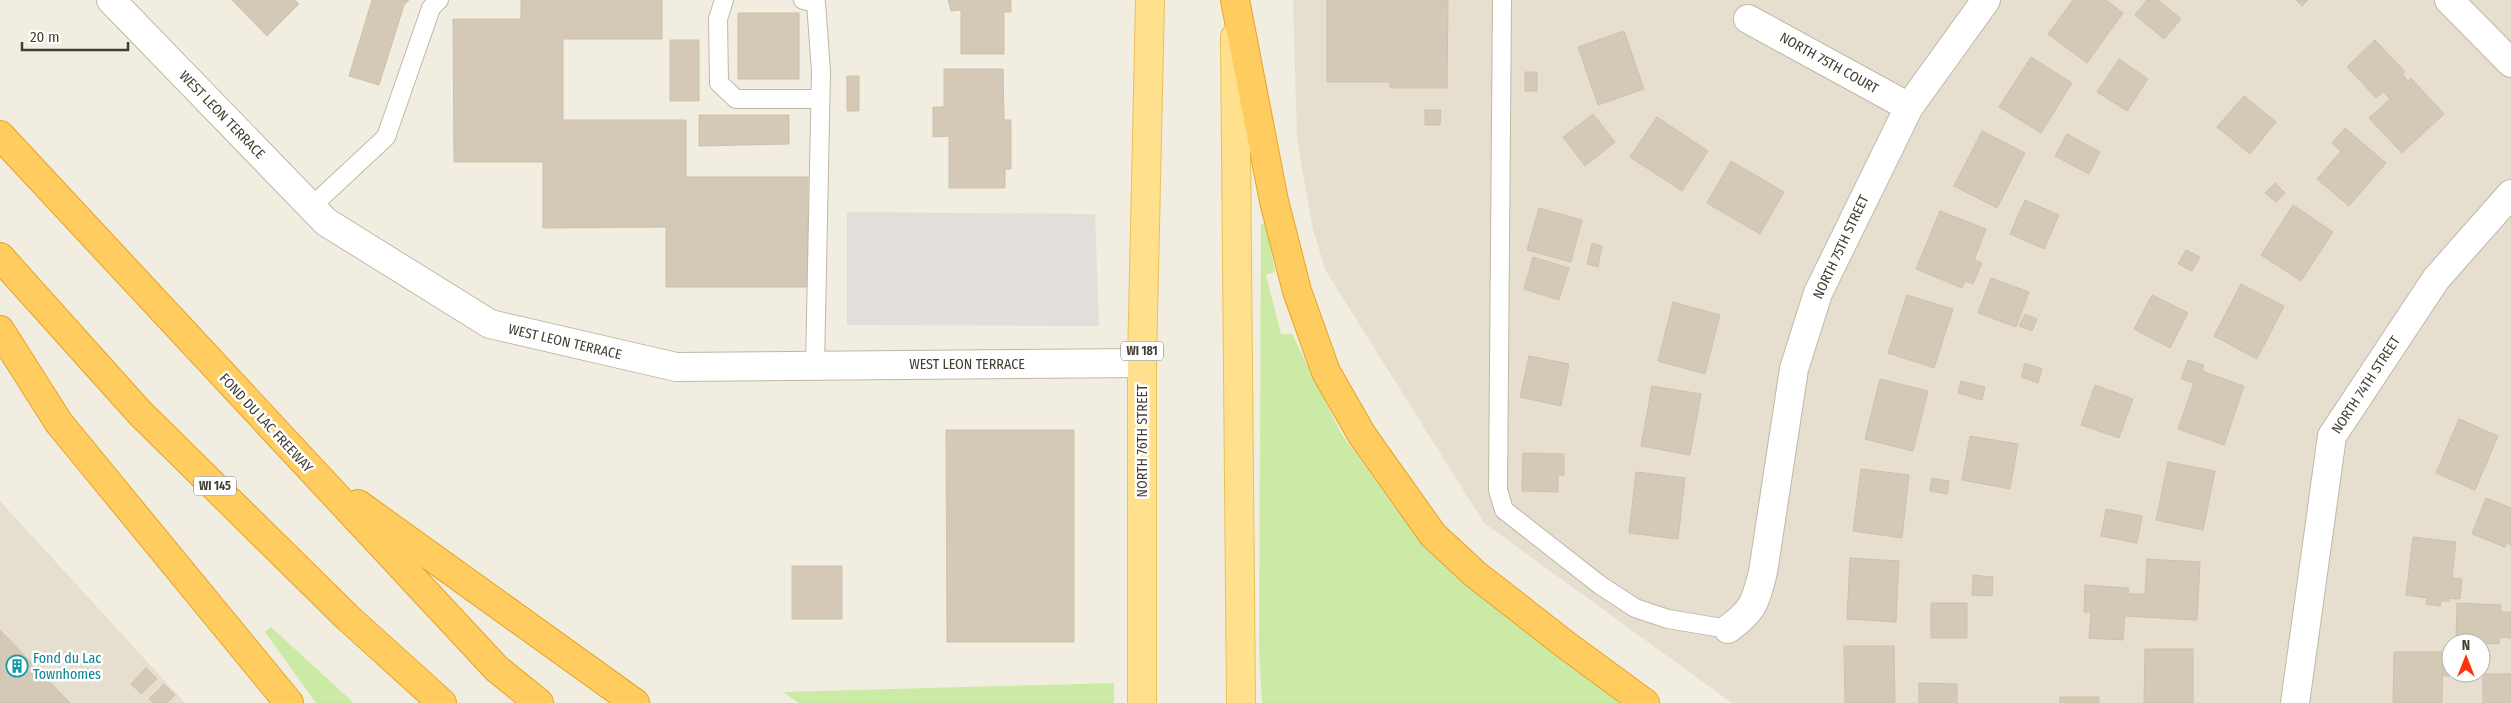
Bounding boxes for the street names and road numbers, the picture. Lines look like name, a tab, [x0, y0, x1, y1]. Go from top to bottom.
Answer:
street label: NORTH 75TH COURT	[1777, 29, 1882, 97]
street label: WEST LEON TERRACE	[176, 67, 269, 163]
street label: NORTH 75TH STREET	[1809, 192, 1873, 302]
street label: WEST LEON TERRACE	[507, 321, 624, 363]
street label: NORTH 74TH STREET	[2328, 333, 2404, 437]
road number: WI 181	[1121, 342, 1163, 361]
street label: WEST LEON TERRACE	[909, 356, 1025, 373]
street label: FOND DU LAC FREEWAY	[216, 370, 316, 476]
street label: NORTH 76TH STREET	[1134, 384, 1151, 498]
road number: WI 145	[194, 476, 236, 496]

